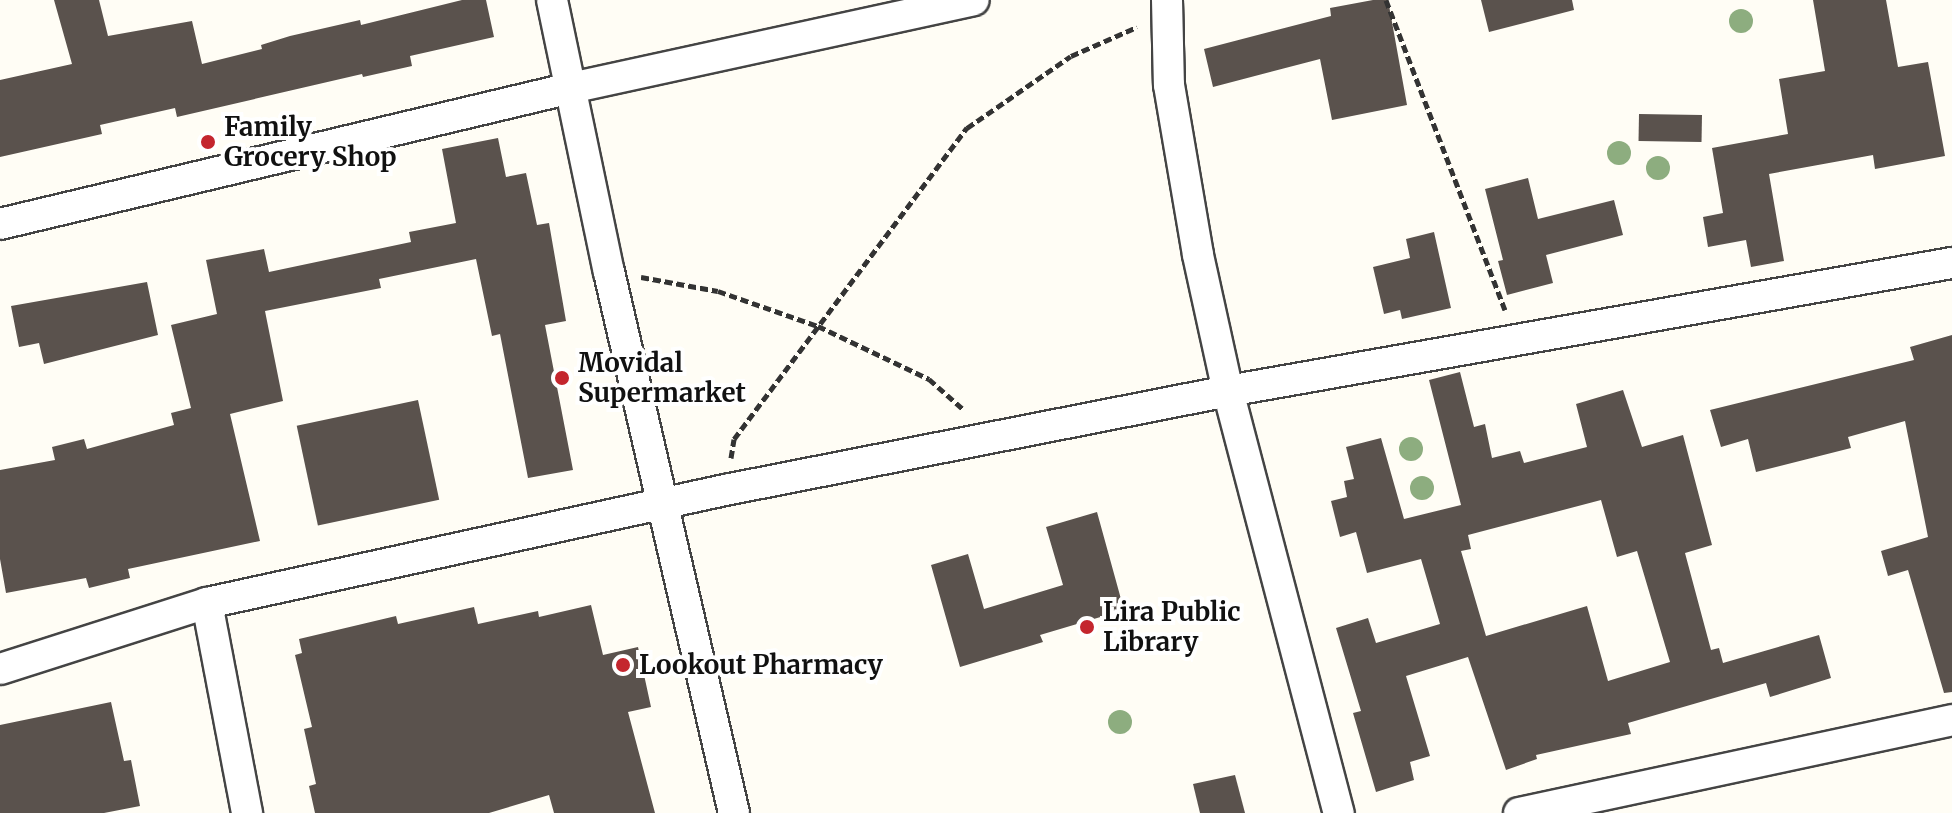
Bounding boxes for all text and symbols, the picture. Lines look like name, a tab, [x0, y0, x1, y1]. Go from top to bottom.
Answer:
place label: Family Grocery Shop	[224, 111, 397, 172]
marker: Family Grocery Shop	[199, 133, 217, 151]
place label: Movidal Supermarket	[578, 347, 746, 408]
marker: Movidal Supermarket	[553, 369, 571, 387]
place label: Lira Public Library	[1103, 596, 1240, 658]
marker: Lira Public Library	[1078, 618, 1096, 636]
place label: Lookout Pharmacy	[639, 649, 883, 681]
marker: Lookout Pharmacy	[614, 656, 632, 674]

